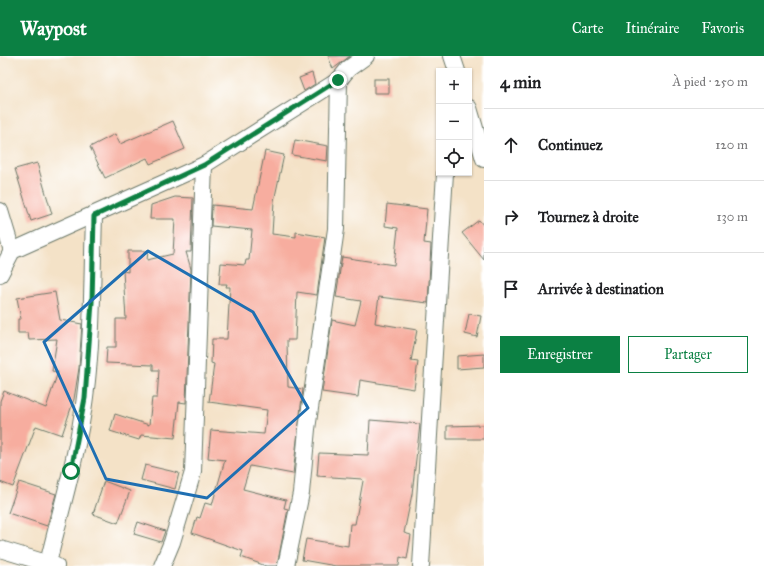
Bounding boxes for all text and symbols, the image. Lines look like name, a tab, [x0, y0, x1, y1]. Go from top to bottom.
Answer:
text: Waypost	[20, 17, 87, 40]
text: Carte	[572, 20, 604, 37]
text: Itinéraire	[626, 20, 679, 37]
text: Favoris	[701, 20, 744, 37]
map controls	[436, 68, 472, 176]
button: +	[436, 68, 472, 104]
route end	[329, 71, 347, 89]
text: 4 min	[500, 72, 541, 93]
text: À pied · 250 m	[672, 74, 748, 90]
button: −	[436, 104, 472, 140]
icon: ahead	[500, 134, 522, 156]
text: Continuez	[538, 136, 603, 154]
text: 120 m	[715, 137, 748, 153]
button: locate	[436, 140, 472, 176]
icon: right	[500, 206, 522, 228]
text: Tournez à droite	[538, 208, 639, 226]
text: 130 m	[716, 209, 748, 225]
icon: arrive	[500, 278, 522, 300]
text: Arrivée à destination	[538, 280, 664, 298]
button: Enregistrer	[500, 336, 620, 373]
button: Partager	[628, 336, 748, 373]
route start	[62, 462, 80, 480]

